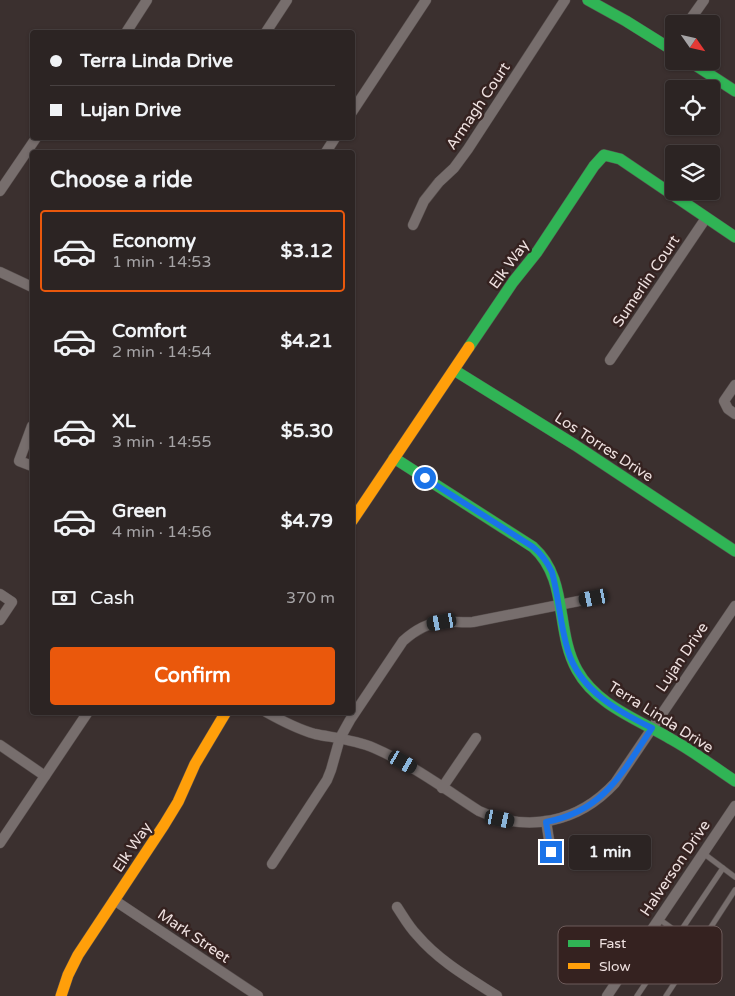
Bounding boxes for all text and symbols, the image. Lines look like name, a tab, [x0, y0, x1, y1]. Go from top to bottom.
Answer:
north arrow	[665, 15, 720, 70]
map controls	[665, 15, 720, 200]
text: Terra Linda Drive	[80, 50, 233, 72]
street label: Armagh Court	[442, 59, 514, 153]
button: locate	[665, 80, 720, 135]
text: Lujan Drive	[80, 99, 181, 121]
button: layers	[665, 145, 720, 200]
text: Choose a ride	[50, 167, 193, 193]
icon: car	[52, 229, 97, 274]
text: Economy	[112, 230, 196, 252]
street label: Sumerlin Court	[609, 232, 683, 330]
street label: Elk Way	[485, 236, 533, 292]
text: $3.12	[281, 240, 333, 262]
text: 1 min · 14:53	[112, 252, 211, 272]
icon: car	[52, 319, 97, 364]
text: Comfort	[112, 320, 186, 342]
text: $4.21	[281, 330, 333, 352]
text: 2 min · 14:54	[112, 342, 211, 362]
street label: Los Torres Drive	[551, 408, 657, 486]
icon: car	[52, 409, 97, 454]
text: XL	[112, 410, 136, 432]
text: $5.30	[281, 420, 333, 442]
text: 3 min · 14:55	[112, 432, 211, 452]
route start	[414, 467, 436, 489]
icon: car	[52, 499, 97, 544]
text: Green	[112, 500, 166, 522]
text: $4.79	[281, 510, 333, 532]
text: 4 min · 14:56	[112, 522, 211, 542]
icon: cash	[50, 584, 78, 612]
text: Cash	[90, 587, 135, 609]
text: 370 m	[286, 588, 335, 608]
car	[577, 588, 610, 608]
car	[425, 612, 458, 632]
street label: Lujan Drive	[652, 619, 712, 695]
button: Confirm	[50, 647, 335, 705]
street label: Terra Linda Drive	[605, 677, 717, 757]
car	[386, 748, 419, 776]
car	[483, 809, 516, 829]
street label: Halverson Drive	[636, 817, 714, 919]
street label: Elk Way	[109, 819, 155, 875]
callout: 1 min	[568, 834, 651, 870]
route end	[540, 841, 562, 863]
text: 1 min	[589, 842, 631, 862]
street label: Mark Street	[154, 905, 234, 967]
legend	[558, 926, 722, 984]
text: Fast	[599, 935, 627, 952]
text: Slow	[599, 958, 631, 975]

